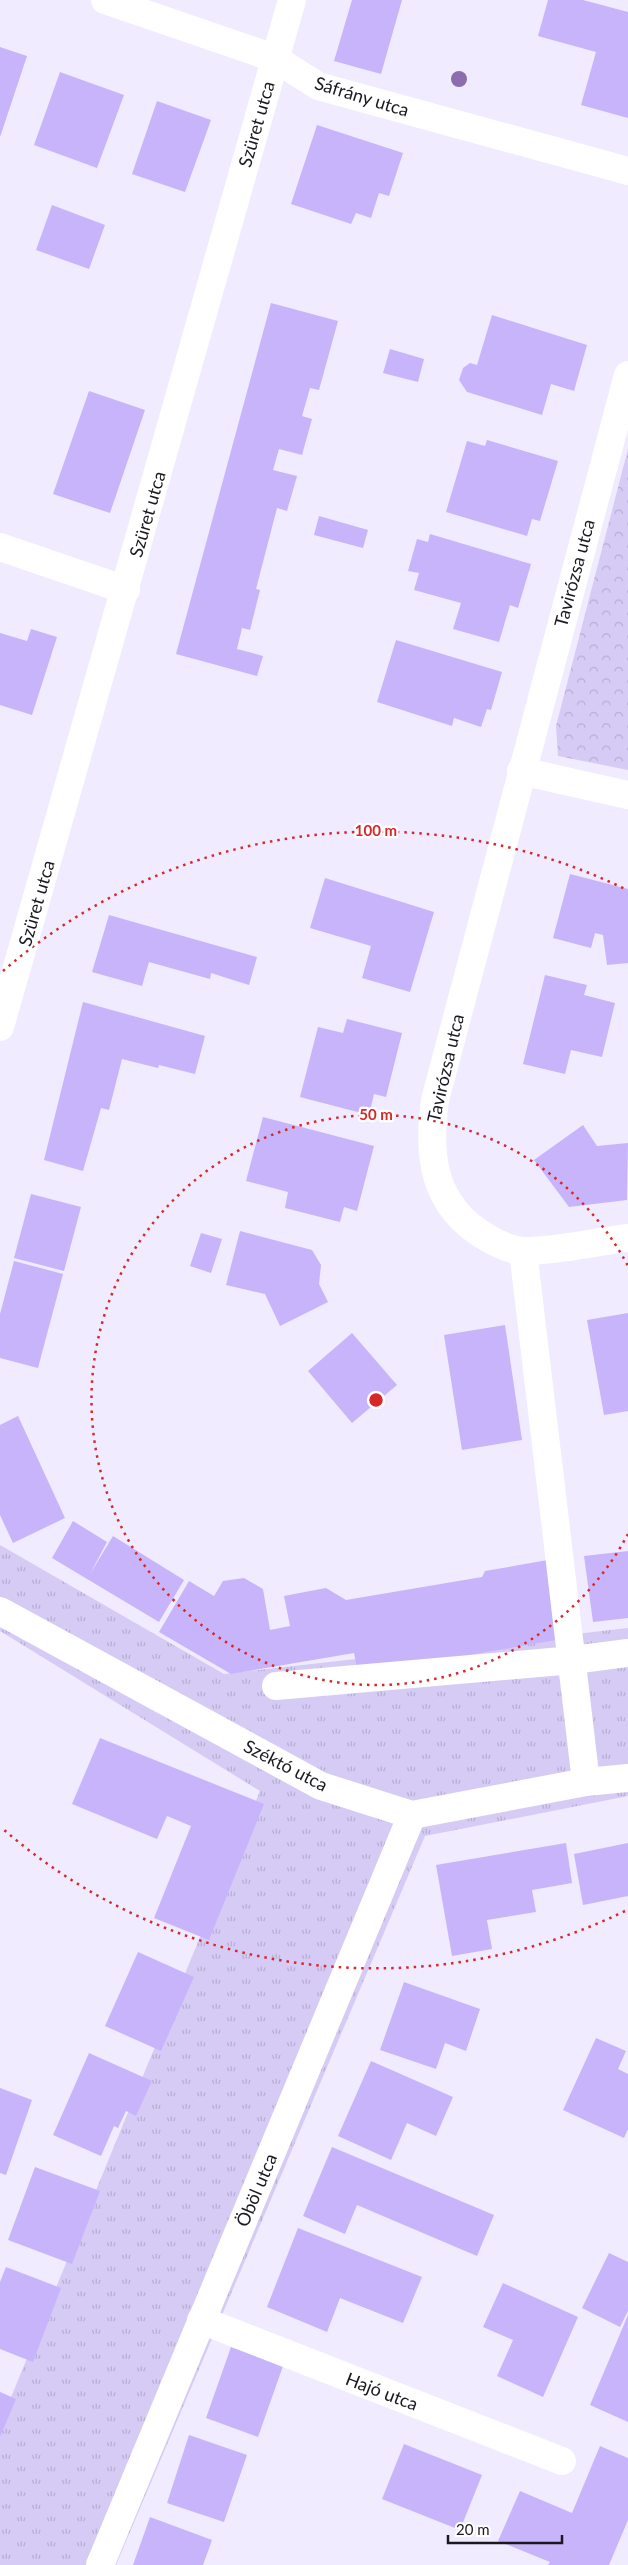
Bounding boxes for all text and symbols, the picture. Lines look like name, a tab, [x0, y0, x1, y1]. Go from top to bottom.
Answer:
street label: Sáfrány utca	[312, 71, 412, 121]
street label: Szüret utca	[233, 79, 279, 169]
street label: Szüret utca	[124, 469, 170, 559]
street label: Tavirózsa utca	[549, 517, 599, 629]
text: 100 m	[355, 821, 397, 839]
street label: Szüret utca	[13, 858, 59, 948]
street label: Tavirózsa utca	[422, 1012, 468, 1124]
text: 50 m	[359, 1105, 393, 1123]
centre of rings	[367, 1391, 385, 1409]
street label: Széktó utca	[240, 1734, 332, 1796]
street label: Öböl utca	[231, 2150, 281, 2230]
street label: Hajó utca	[343, 2367, 421, 2415]
scale bar	[448, 2512, 562, 2544]
text: 20 m	[456, 2520, 490, 2538]

